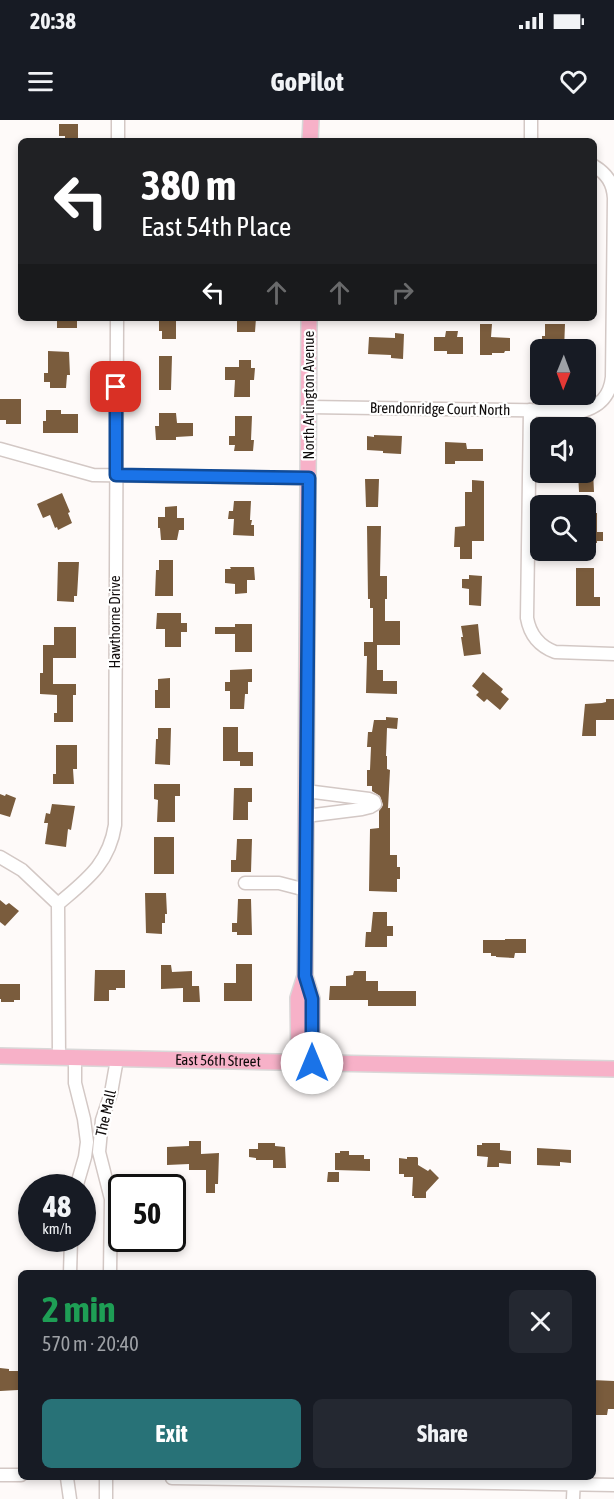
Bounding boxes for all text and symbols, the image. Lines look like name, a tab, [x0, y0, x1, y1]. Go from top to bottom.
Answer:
text: 20:38	[30, 8, 76, 34]
icon: menu	[24, 65, 57, 98]
icon: heart	[557, 65, 590, 98]
text: GoPilot	[270, 66, 344, 97]
text: 380 m	[141, 161, 236, 209]
icon: left	[42, 162, 120, 240]
text: East 54th Place	[141, 211, 291, 242]
icon: left	[197, 276, 230, 309]
icon: ahead	[260, 276, 293, 309]
icon: ahead	[323, 276, 356, 309]
icon: right	[386, 276, 419, 309]
street label: North Arlington Avenue	[300, 330, 317, 459]
north arrow	[530, 339, 596, 405]
map controls	[530, 339, 596, 561]
pin	[90, 361, 141, 412]
icon: arrive	[99, 370, 132, 403]
street label: Brendonridge Court North	[370, 399, 510, 418]
button: sound	[530, 417, 596, 483]
button: search	[530, 495, 596, 561]
street label: Hawthorne Drive	[106, 575, 123, 668]
position arrow	[280, 1031, 344, 1095]
street label: East 56th Street	[175, 1051, 261, 1070]
street label: The Mall	[92, 1088, 119, 1138]
speed limit sign: 50	[108, 1174, 186, 1252]
text: 48	[43, 1189, 71, 1223]
text: km/h	[42, 1220, 72, 1237]
text: 2 min	[42, 1288, 116, 1330]
button: close	[509, 1290, 572, 1353]
text: 570 m · 20:40	[42, 1332, 139, 1355]
button: Exit	[42, 1399, 301, 1468]
button: Share	[313, 1399, 572, 1468]

